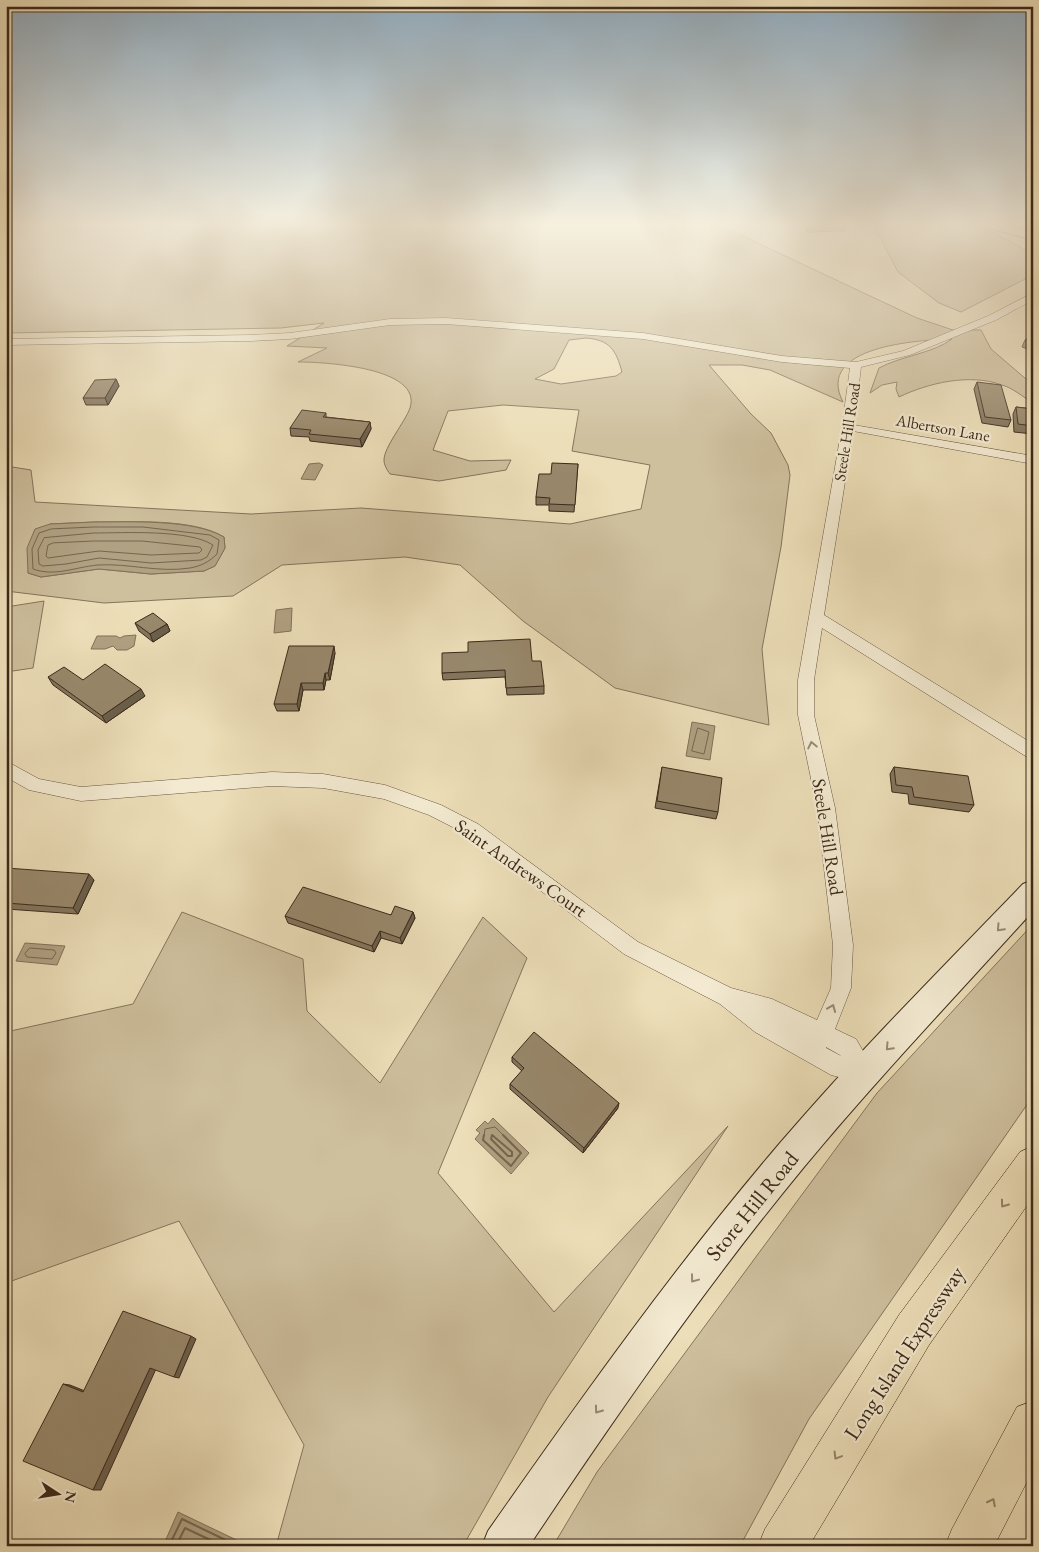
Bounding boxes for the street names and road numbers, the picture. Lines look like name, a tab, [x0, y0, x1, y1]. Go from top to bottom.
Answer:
street label: Steele Hill Road	[829, 380, 865, 483]
street label: Albertson Lane	[893, 409, 992, 447]
street label: Steele Hill Road	[806, 777, 850, 898]
street label: Saint Andrews Court	[450, 813, 592, 923]
street label: Store Hill Road	[699, 1145, 806, 1267]
street label: Long Island Expressway	[837, 1260, 971, 1445]

